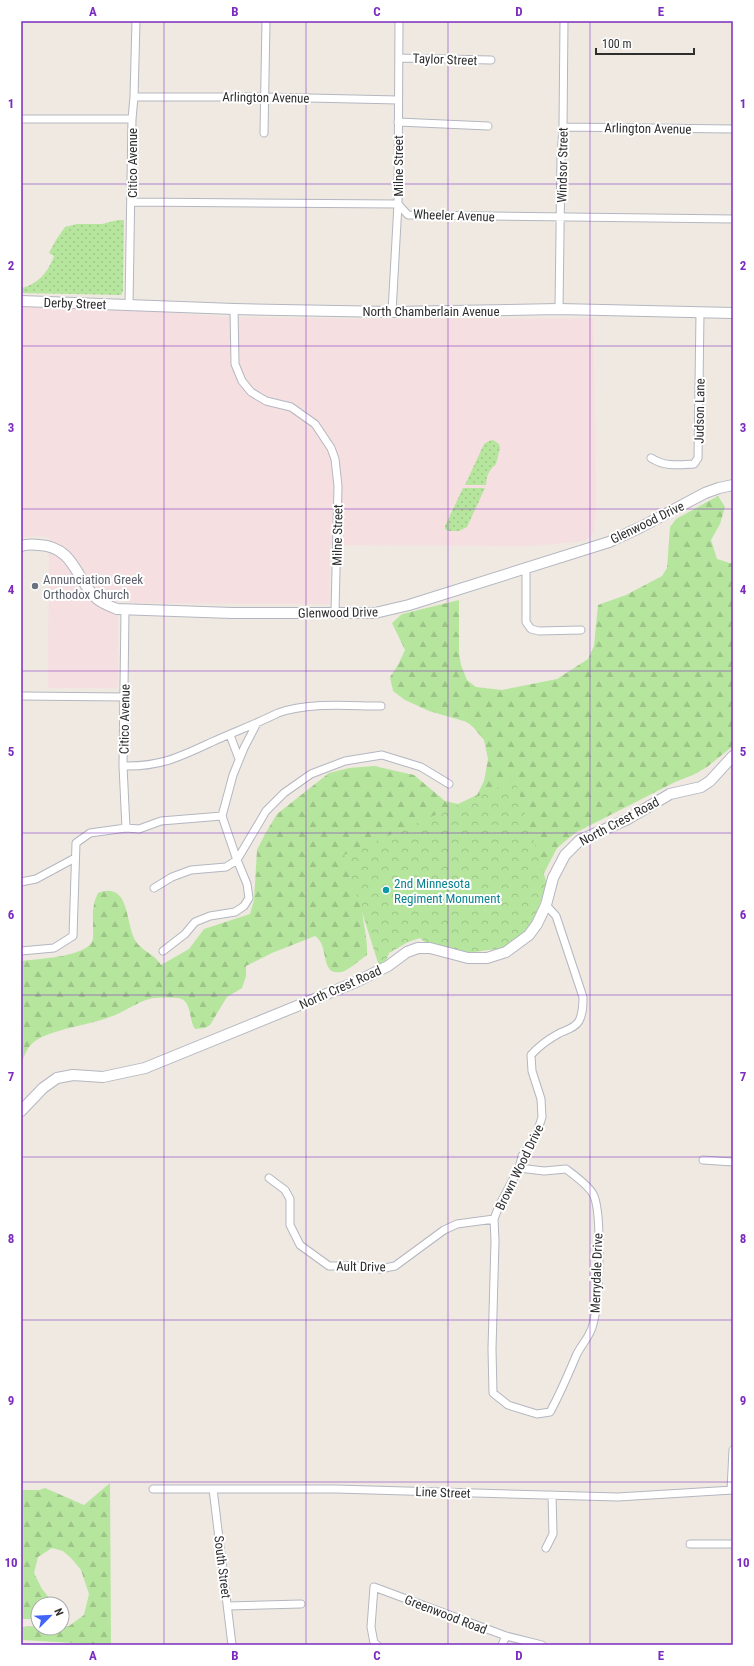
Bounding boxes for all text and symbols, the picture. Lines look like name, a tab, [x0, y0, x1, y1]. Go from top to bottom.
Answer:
text: A	[89, 4, 97, 19]
text: B	[231, 4, 239, 19]
text: C	[373, 4, 381, 19]
text: D	[515, 4, 523, 19]
text: E	[658, 4, 665, 19]
scale bar	[596, 30, 694, 56]
text: 100 m	[602, 37, 632, 51]
street label: Taylor Street	[412, 51, 478, 68]
street label: Arlington Avenue	[222, 89, 310, 106]
text: 1	[8, 96, 14, 111]
text: 1	[740, 96, 746, 111]
street label: Arlington Avenue	[604, 120, 692, 137]
street label: Windsor Street	[554, 127, 571, 203]
street label: Citico Avenue	[125, 128, 140, 198]
street label: Milne Street	[391, 135, 406, 197]
street label: Wheeler Avenue	[413, 207, 495, 224]
text: 2	[8, 258, 15, 273]
text: 2	[740, 258, 747, 273]
street label: Derby Street	[43, 295, 107, 312]
street label: North Chamberlain Avenue	[363, 304, 500, 319]
street label: Judson Lane	[691, 378, 708, 444]
text: 3	[8, 420, 14, 435]
text: 3	[740, 420, 746, 435]
street label: Glenwood Drive	[608, 498, 686, 547]
street label: Milne Street	[329, 504, 346, 566]
place label: Annunciation Greek Orthodox Church	[43, 572, 143, 602]
marker: Annunciation Greek Orthodox Church	[30, 581, 40, 591]
text: 4	[8, 582, 15, 597]
text: 4	[740, 582, 747, 597]
street label: Glenwood Drive	[298, 604, 378, 621]
street label: Citico Avenue	[116, 684, 133, 754]
text: 5	[8, 744, 15, 759]
text: 5	[740, 744, 747, 759]
street label: North Crest Road	[577, 794, 662, 849]
place label: 2nd Minnesota Regiment Monument	[394, 876, 501, 906]
marker: 2nd Minnesota Regiment Monument	[381, 885, 391, 895]
text: 6	[8, 907, 15, 922]
text: 6	[740, 907, 747, 922]
street label: North Crest Road	[297, 963, 384, 1012]
text: 7	[8, 1069, 15, 1084]
text: 7	[740, 1069, 747, 1084]
street label: Brown Wood Drive	[492, 1122, 547, 1212]
text: 8	[8, 1231, 14, 1246]
text: 8	[740, 1231, 746, 1246]
street label: Merrydale Drive	[588, 1233, 605, 1313]
street label: Ault Drive	[336, 1259, 386, 1274]
text: 9	[8, 1393, 14, 1408]
text: 9	[740, 1393, 746, 1408]
street label: Line Street	[415, 1484, 471, 1501]
street label: South Street	[211, 1535, 234, 1599]
text: 10	[4, 1555, 18, 1570]
text: 10	[736, 1555, 750, 1570]
street label: Greenwood Road	[403, 1592, 489, 1637]
north arrow	[30, 1596, 70, 1636]
text: N	[51, 1606, 66, 1618]
text: A	[89, 1648, 97, 1663]
text: B	[231, 1648, 239, 1663]
text: C	[373, 1648, 381, 1663]
text: D	[515, 1648, 523, 1663]
text: E	[658, 1648, 665, 1663]

